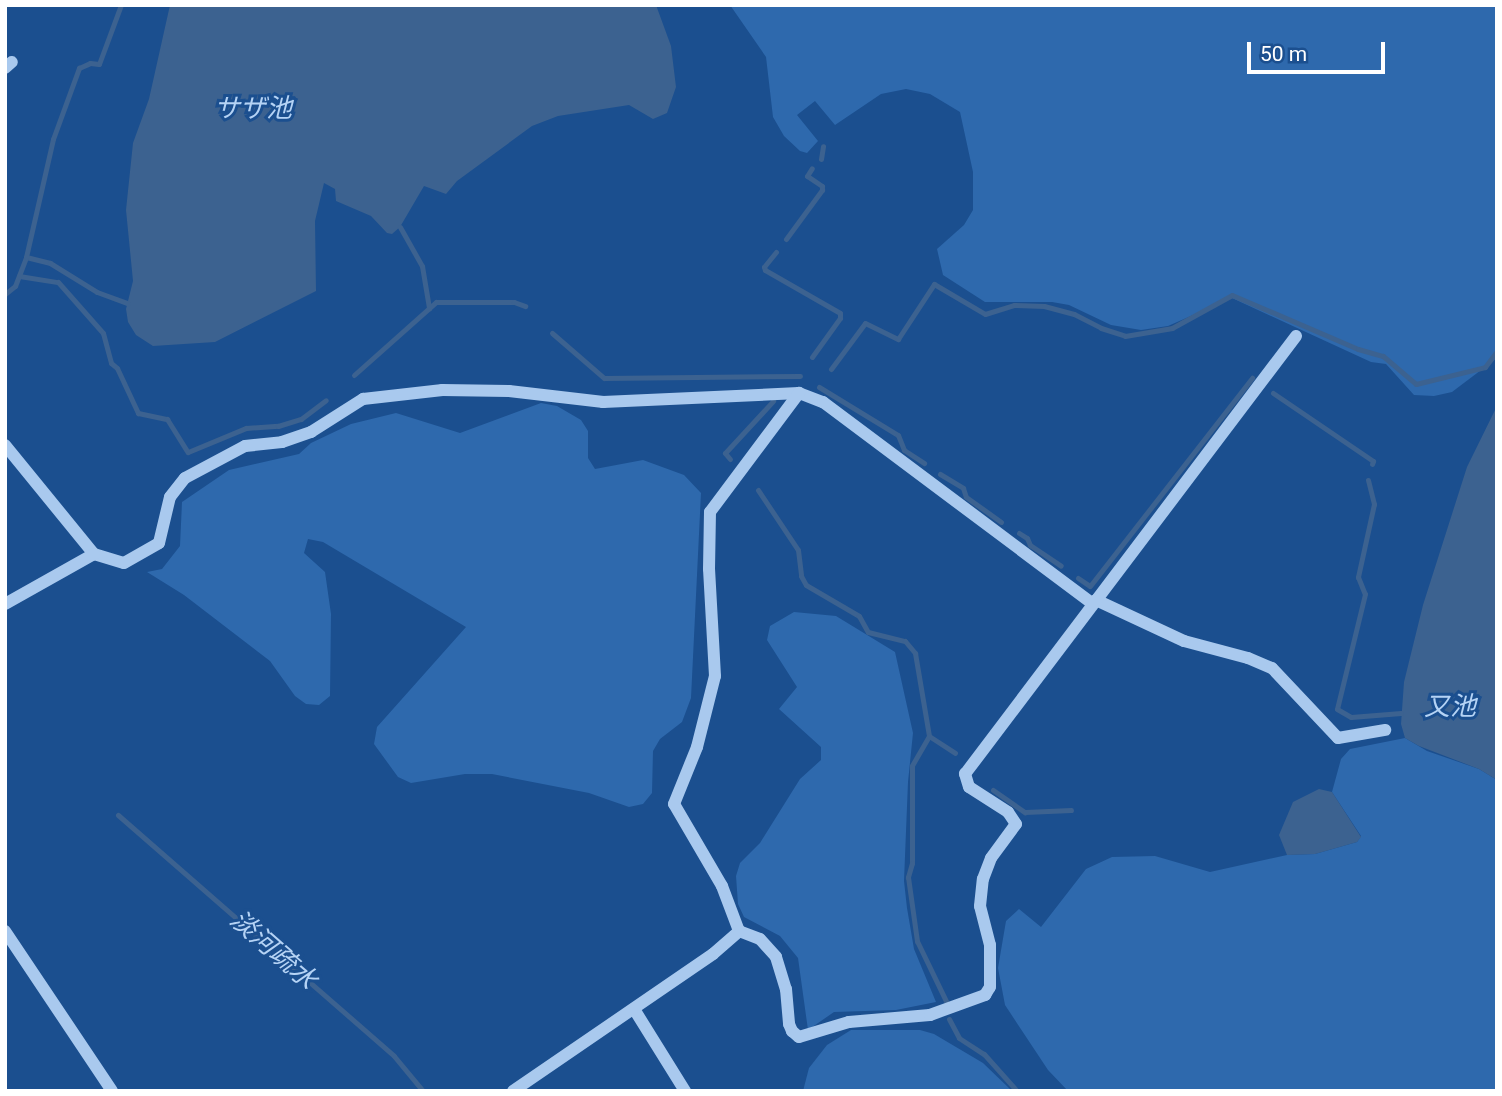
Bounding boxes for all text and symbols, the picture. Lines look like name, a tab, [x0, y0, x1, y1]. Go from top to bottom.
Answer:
scale bar	[1250, 28, 1388, 72]
text: 50 m	[1260, 42, 1307, 66]
water label: サザ池	[214, 93, 292, 125]
water label: 又池	[1424, 691, 1476, 723]
water label: 淡河疏水	[224, 904, 322, 996]

